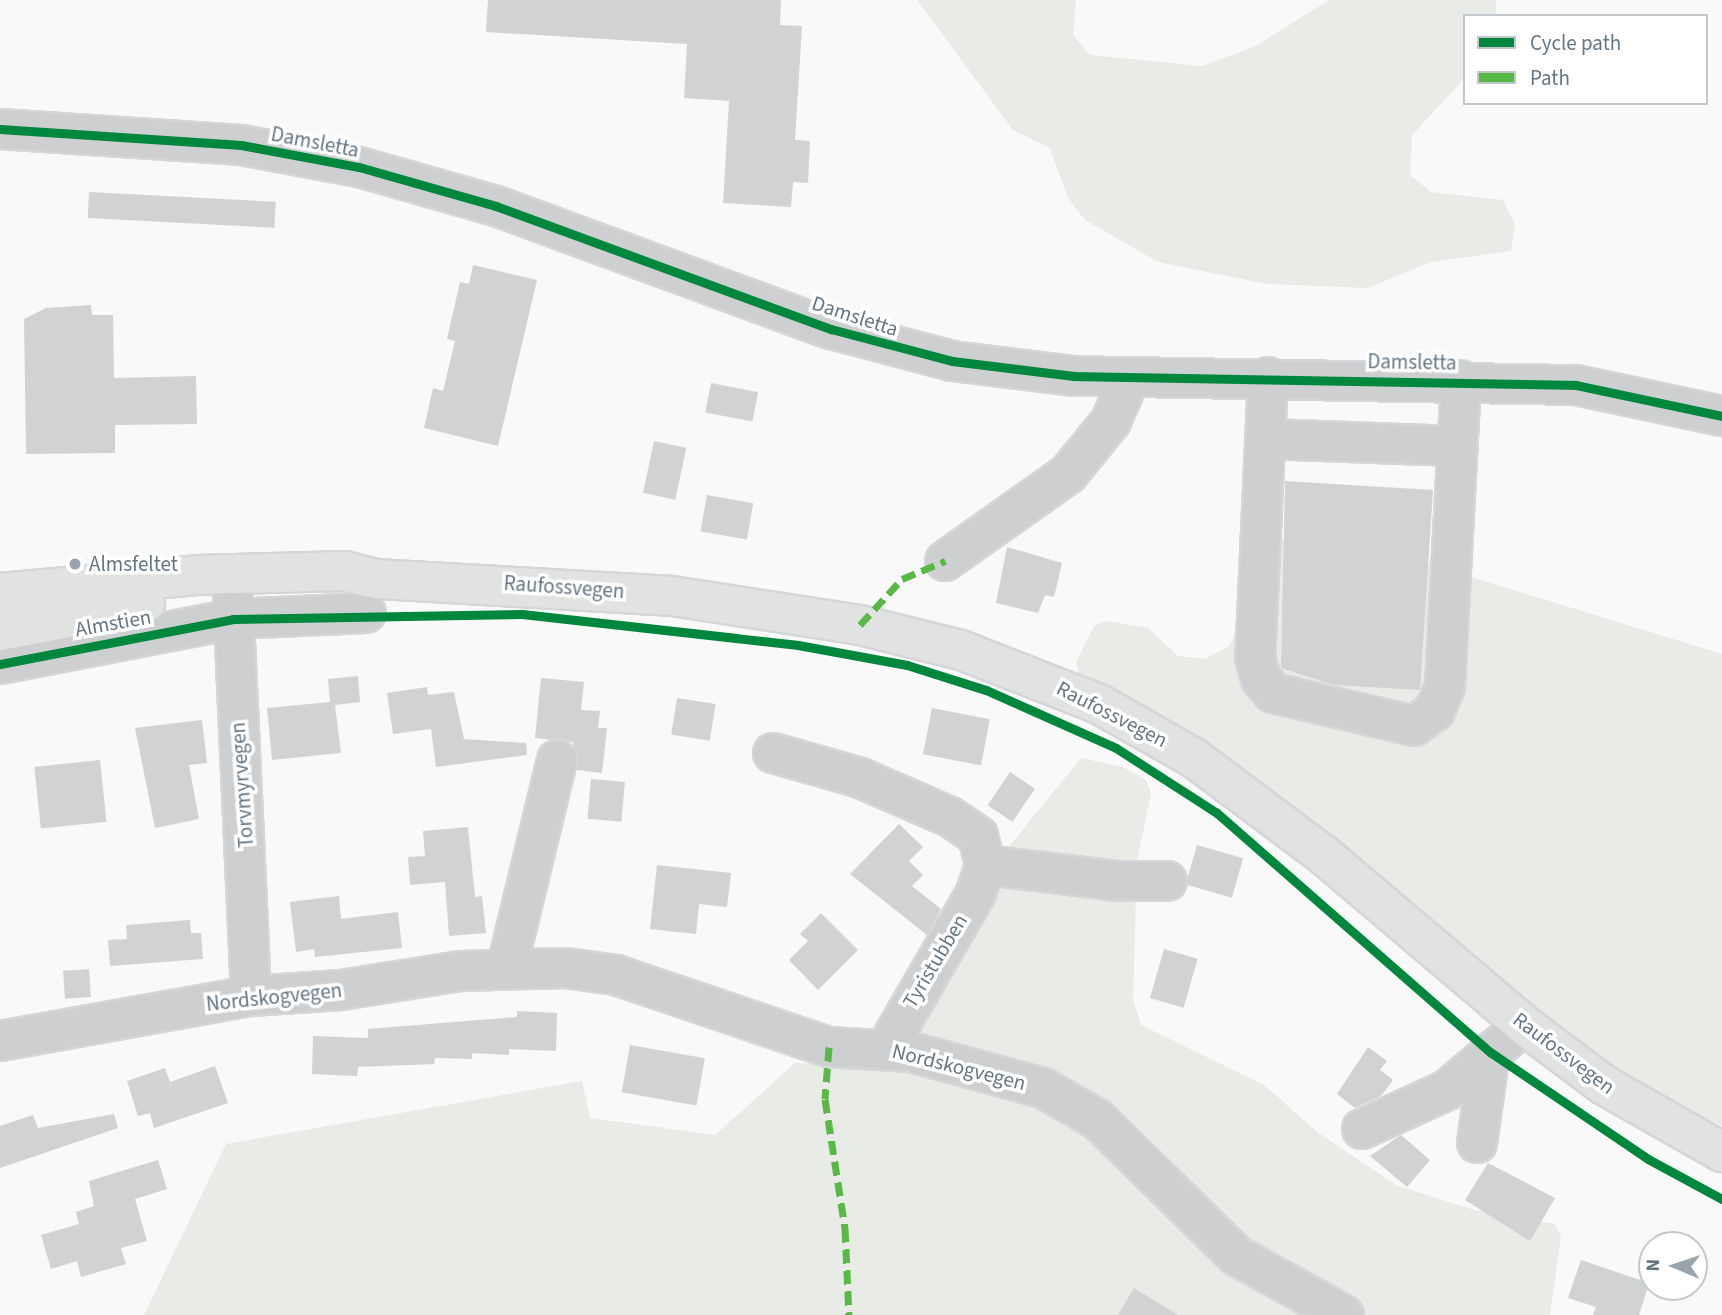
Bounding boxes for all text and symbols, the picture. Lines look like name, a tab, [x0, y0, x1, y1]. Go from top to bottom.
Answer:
legend	[1463, 14, 1708, 105]
text: Cycle path	[1530, 28, 1621, 58]
text: Path	[1530, 63, 1570, 93]
street label: Damsletta	[269, 121, 361, 163]
street label: Damsletta	[809, 290, 901, 342]
street label: Damsletta	[1367, 349, 1457, 375]
place label: Almsfeltet	[89, 551, 178, 577]
marker: Almsfeltet	[67, 556, 83, 572]
street label: Raufossvegen	[503, 570, 625, 604]
street label: Almstien	[73, 604, 153, 642]
street label: Raufossvegen	[1052, 675, 1172, 753]
street label: Torvmyrvegen	[225, 721, 259, 849]
street label: Tyristubben	[897, 910, 973, 1012]
street label: Nordskogvegen	[205, 977, 343, 1017]
street label: Raufossvegen	[1508, 1007, 1620, 1099]
street label: Nordskogvegen	[890, 1038, 1028, 1096]
north arrow	[1638, 1231, 1708, 1301]
text: N	[1640, 1259, 1667, 1272]

